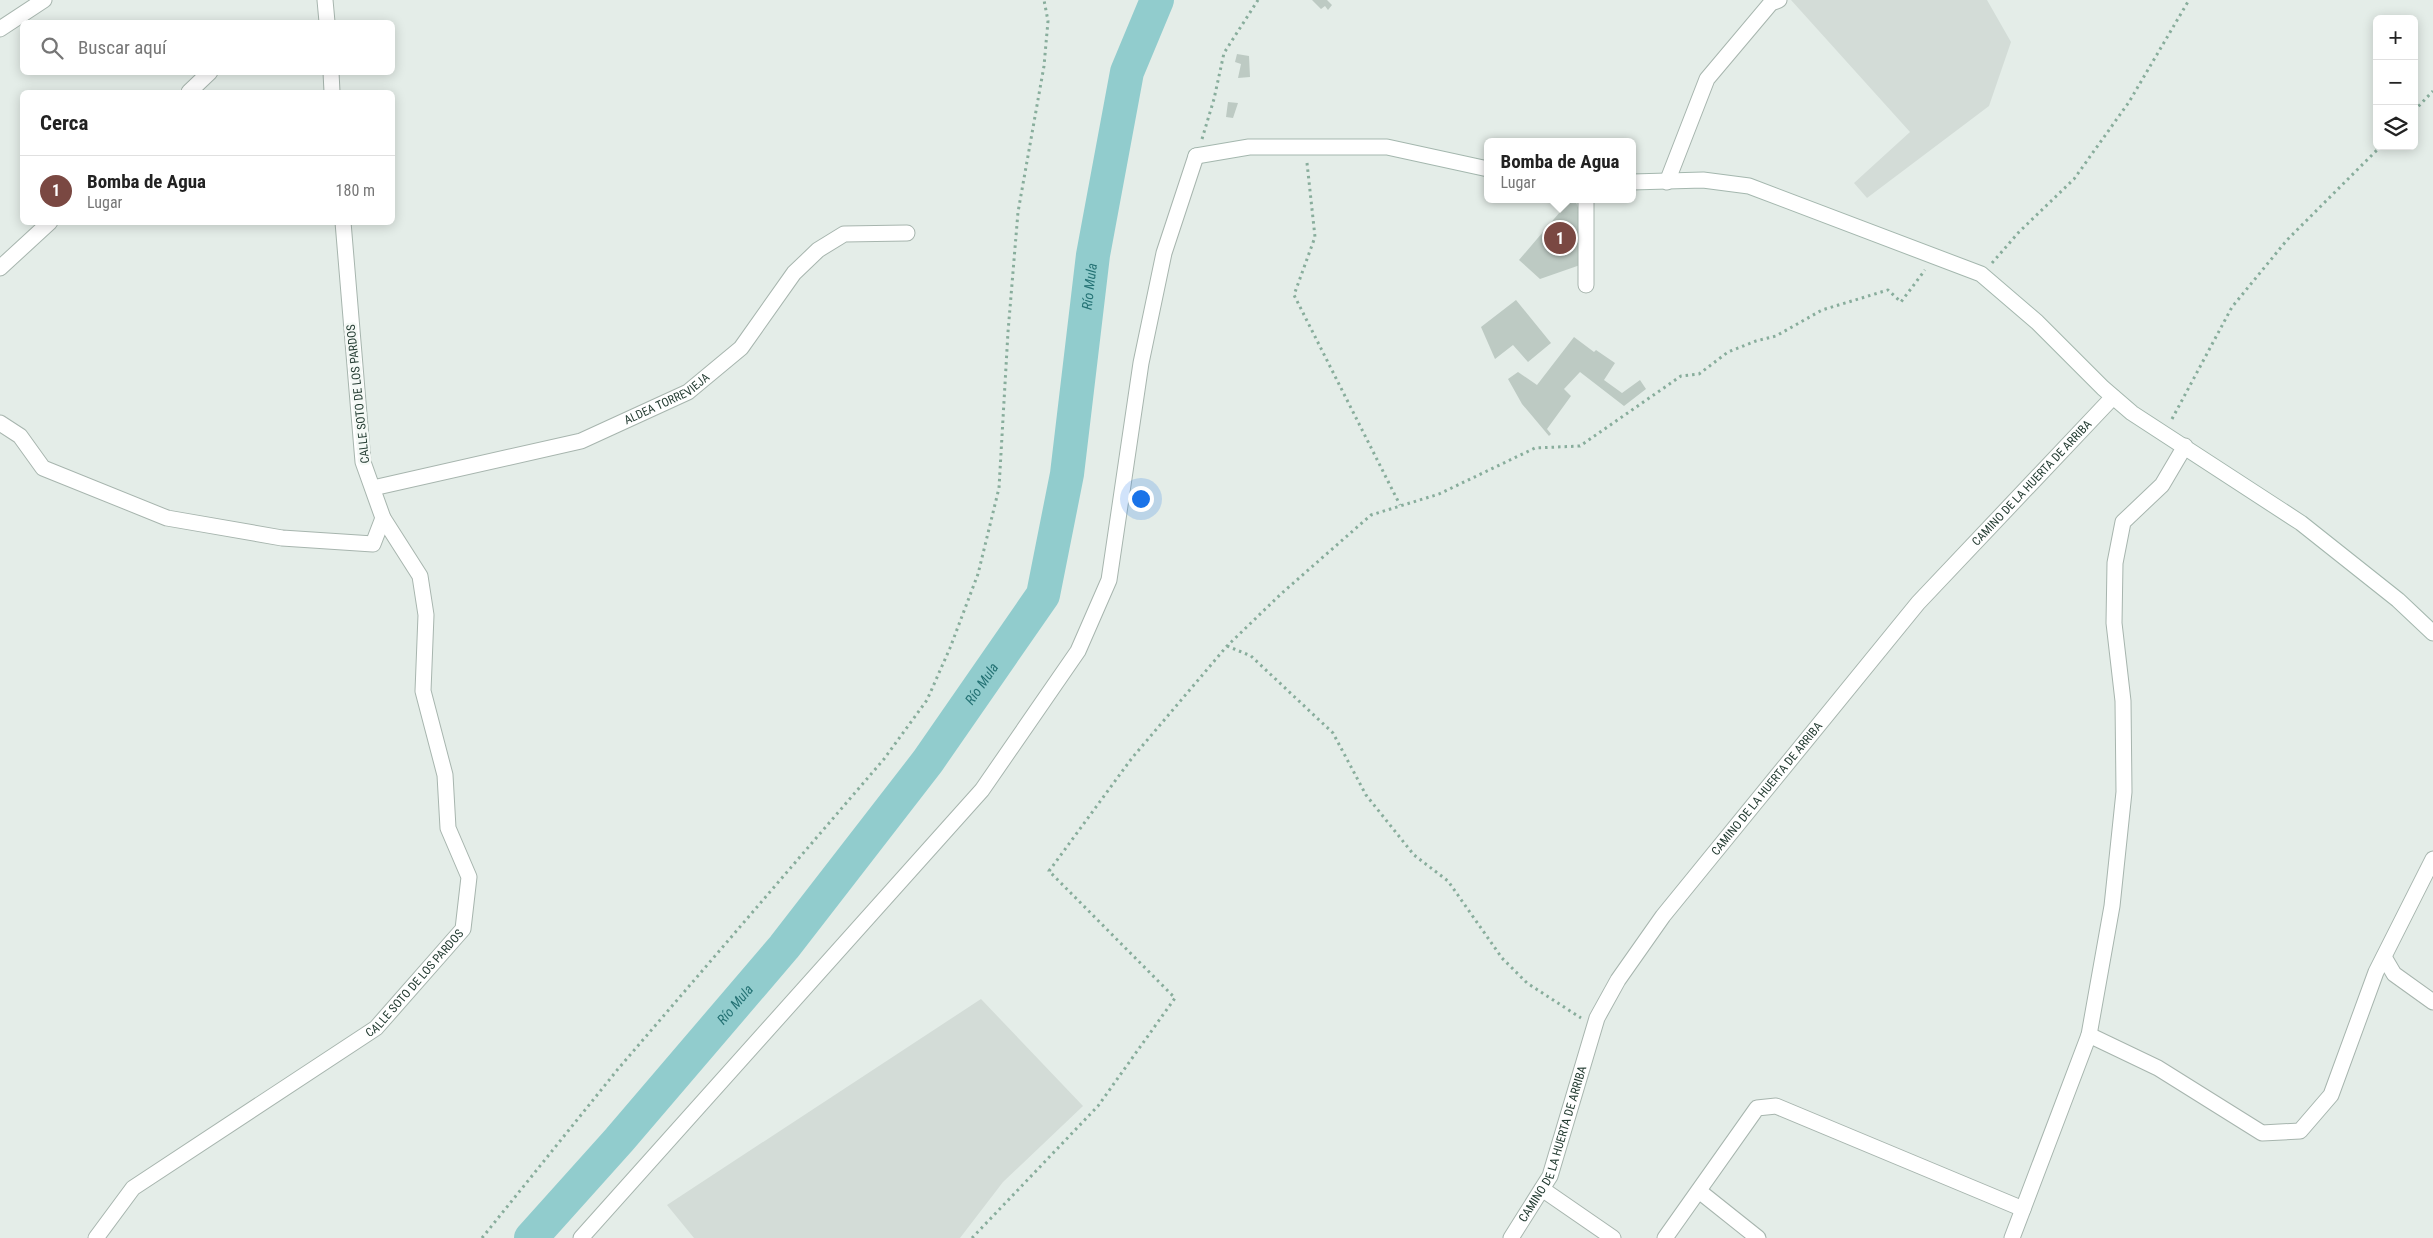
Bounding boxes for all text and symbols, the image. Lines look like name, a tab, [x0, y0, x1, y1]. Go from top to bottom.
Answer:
map controls	[2373, 15, 2418, 150]
button: +	[2373, 15, 2418, 60]
search box	[20, 20, 395, 75]
icon: search	[38, 34, 66, 62]
text: Buscar aquí	[78, 36, 167, 59]
button: −	[2373, 60, 2418, 105]
button: layers	[2373, 105, 2418, 150]
text: Cerca	[40, 111, 88, 135]
popup	[1484, 138, 1636, 203]
text: Bomba de Agua	[1500, 150, 1620, 173]
text: Bomba de Agua	[87, 170, 206, 193]
text: Lugar	[1500, 173, 1536, 192]
text: 1	[52, 181, 60, 200]
text: 180 m	[336, 181, 375, 200]
text: Lugar	[87, 193, 122, 212]
pin: 1	[1544, 219, 1576, 257]
water label: Río Mula	[1079, 262, 1100, 311]
street label: CALLE SOTO DE LOS PARDOS	[344, 324, 372, 464]
street label: ALDEA TORREVIEJA	[622, 370, 712, 427]
street label: CAMINO DE LA HUERTA DE ARRIBA	[1969, 417, 2095, 548]
your location	[1128, 486, 1154, 512]
water label: Río Mula	[962, 660, 1002, 707]
street label: CAMINO DE LA HUERTA DE ARRIBA	[1708, 719, 1825, 858]
street label: CALLE SOTO DE LOS PARDOS	[363, 927, 466, 1040]
water label: Río Mula	[714, 981, 756, 1028]
street label: CAMINO DE LA HUERTA DE ARRIBA	[1516, 1064, 1589, 1225]

